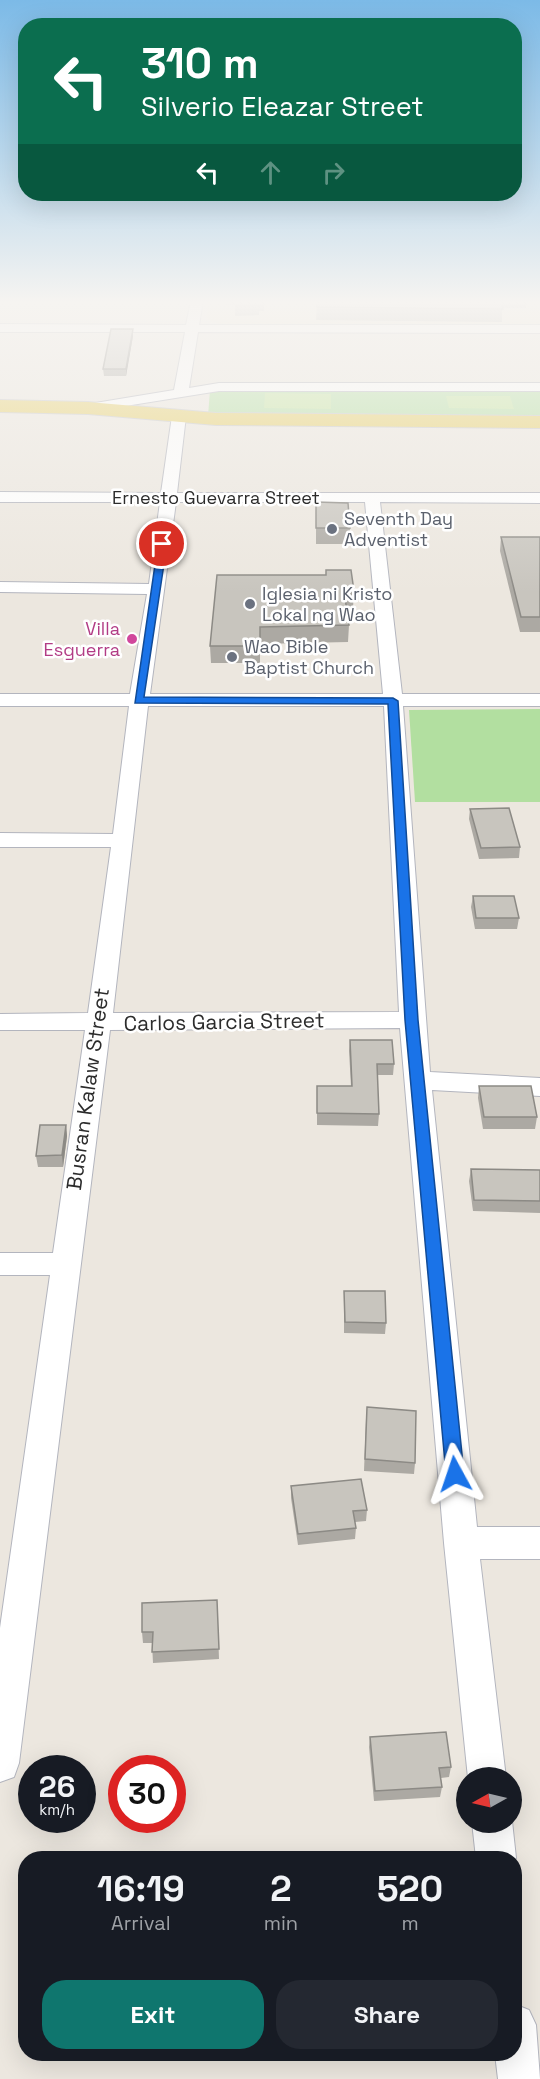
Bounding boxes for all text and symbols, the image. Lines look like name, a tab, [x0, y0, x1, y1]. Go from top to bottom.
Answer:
text: 310 m	[141, 37, 259, 90]
icon: left	[42, 42, 120, 120]
text: Silverio Eleazar Street	[141, 89, 424, 124]
icon: left	[191, 156, 224, 189]
icon: ahead	[254, 156, 287, 189]
icon: right	[317, 156, 350, 189]
street label: Ernesto Guevarra Street	[112, 486, 320, 509]
place label: Seventh Day Adventist	[344, 507, 453, 551]
pin	[136, 518, 187, 569]
marker: Seventh Day Adventist	[325, 522, 339, 536]
icon: arrive	[145, 527, 178, 560]
place label: Iglesia ni Kristo Lokal ng Wao	[262, 582, 393, 626]
marker: Iglesia ni Kristo Lokal ng Wao	[243, 597, 257, 611]
place label: Villa Esguerra	[44, 617, 120, 661]
marker: Villa Esguerra	[125, 632, 139, 646]
place label: Wao Bible Baptist Church	[244, 635, 374, 679]
marker: Wao Bible Baptist Church	[225, 650, 239, 664]
street label: Busran Kalaw Street	[60, 986, 115, 1192]
street label: Carlos Garcia Street	[123, 1006, 325, 1037]
position arrow	[423, 1442, 487, 1506]
speed limit sign: 30	[108, 1755, 186, 1833]
text: 26	[39, 1767, 75, 1806]
north arrow	[456, 1767, 522, 1833]
map controls	[456, 1767, 522, 1833]
text: km/h	[39, 1800, 75, 1819]
text: 16:19	[97, 1866, 185, 1912]
text: 2	[270, 1866, 292, 1912]
text: 520	[377, 1866, 443, 1912]
text: Arrival	[111, 1910, 171, 1936]
text: min	[264, 1910, 298, 1936]
text: m	[401, 1910, 419, 1936]
button: Exit	[42, 1980, 264, 2049]
button: Share	[276, 1980, 498, 2049]

